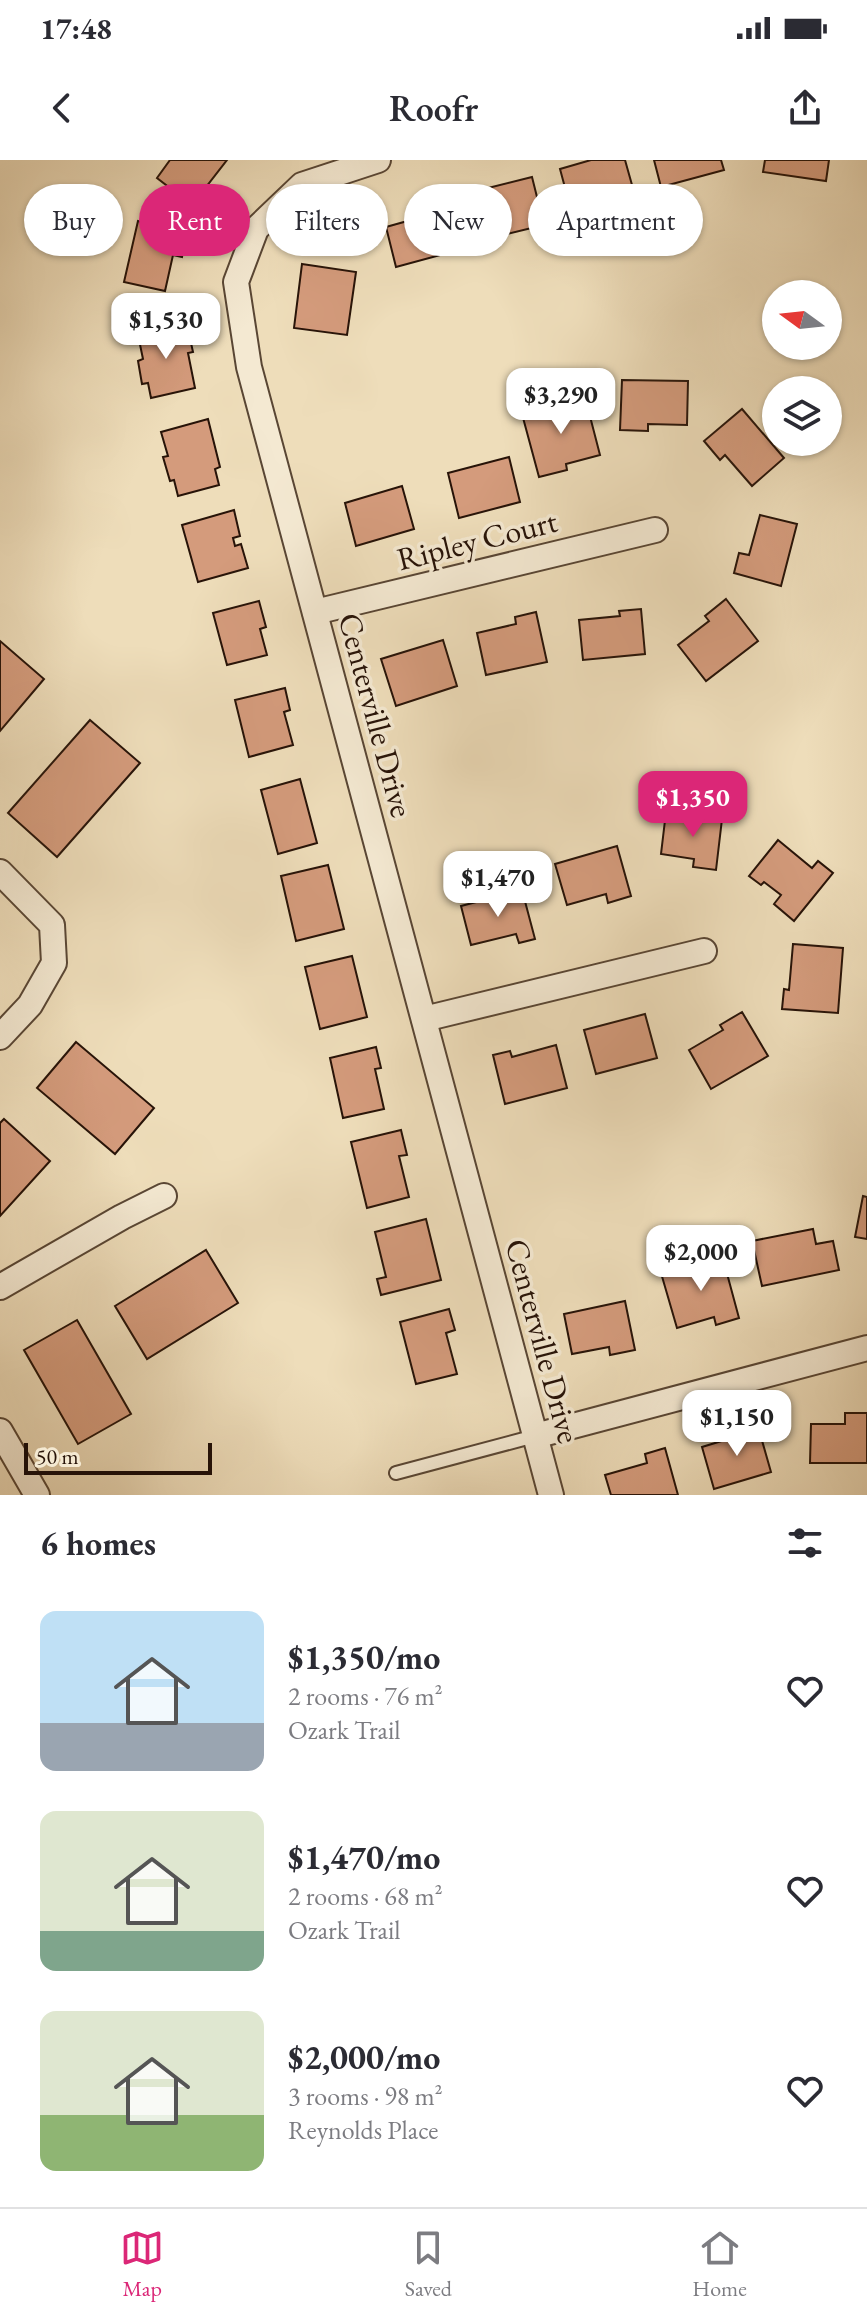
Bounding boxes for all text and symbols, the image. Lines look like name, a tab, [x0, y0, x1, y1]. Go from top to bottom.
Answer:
text: 17:48	[40, 9, 112, 48]
text: Roofr	[389, 85, 478, 132]
icon: back	[40, 86, 84, 130]
icon: share	[783, 86, 827, 130]
chip: Buy	[24, 184, 123, 256]
chip: Rent	[139, 184, 250, 256]
chip: Filters	[266, 184, 388, 256]
chip: New	[404, 184, 512, 256]
chip: Apartment	[528, 184, 703, 256]
north arrow	[762, 280, 842, 360]
map controls	[762, 280, 842, 456]
pin: $1,530	[101, 293, 231, 361]
text: $1,530	[129, 302, 203, 336]
pin: $3,290	[496, 368, 626, 436]
button: layers	[762, 376, 842, 456]
text: $3,290	[524, 377, 598, 411]
street label: Ripley Court	[393, 500, 561, 580]
street label: Centerville Drive	[329, 608, 423, 822]
pin: $1,350	[628, 771, 758, 839]
text: $1,350	[656, 780, 730, 814]
pin: $1,470	[433, 851, 563, 919]
text: $1,470	[461, 860, 535, 894]
pin: $2,000	[636, 1225, 766, 1293]
street label: Centerville Drive	[496, 1234, 590, 1448]
text: $2,000	[664, 1234, 738, 1268]
pin: $1,150	[672, 1390, 802, 1458]
text: $1,150	[700, 1399, 774, 1433]
scale bar	[24, 1439, 212, 1475]
text: 50 m	[36, 1442, 79, 1471]
text: 6 homes	[40, 1521, 156, 1565]
icon: filters	[783, 1521, 827, 1565]
text: $1,350/mo	[288, 1635, 440, 1679]
icon: home	[104, 1643, 200, 1739]
icon: heart	[783, 1669, 827, 1713]
text: 2 rooms · 76 m²	[288, 1679, 443, 1713]
text: Ozark Trail	[288, 1713, 401, 1747]
text: $1,470/mo	[288, 1835, 440, 1879]
icon: home	[104, 1843, 200, 1939]
icon: heart	[783, 1869, 827, 1913]
text: 2 rooms · 68 m²	[288, 1879, 443, 1913]
text: Ozark Trail	[288, 1913, 401, 1947]
text: $2,000/mo	[288, 2035, 440, 2079]
icon: home	[104, 2043, 200, 2139]
icon: heart	[783, 2069, 827, 2113]
text: 3 rooms · 98 m²	[288, 2079, 443, 2113]
text: Reynolds Place	[288, 2113, 438, 2147]
tab: Map	[120, 2226, 164, 2303]
tab: Saved	[405, 2226, 452, 2303]
tab: Home	[692, 2226, 747, 2303]

